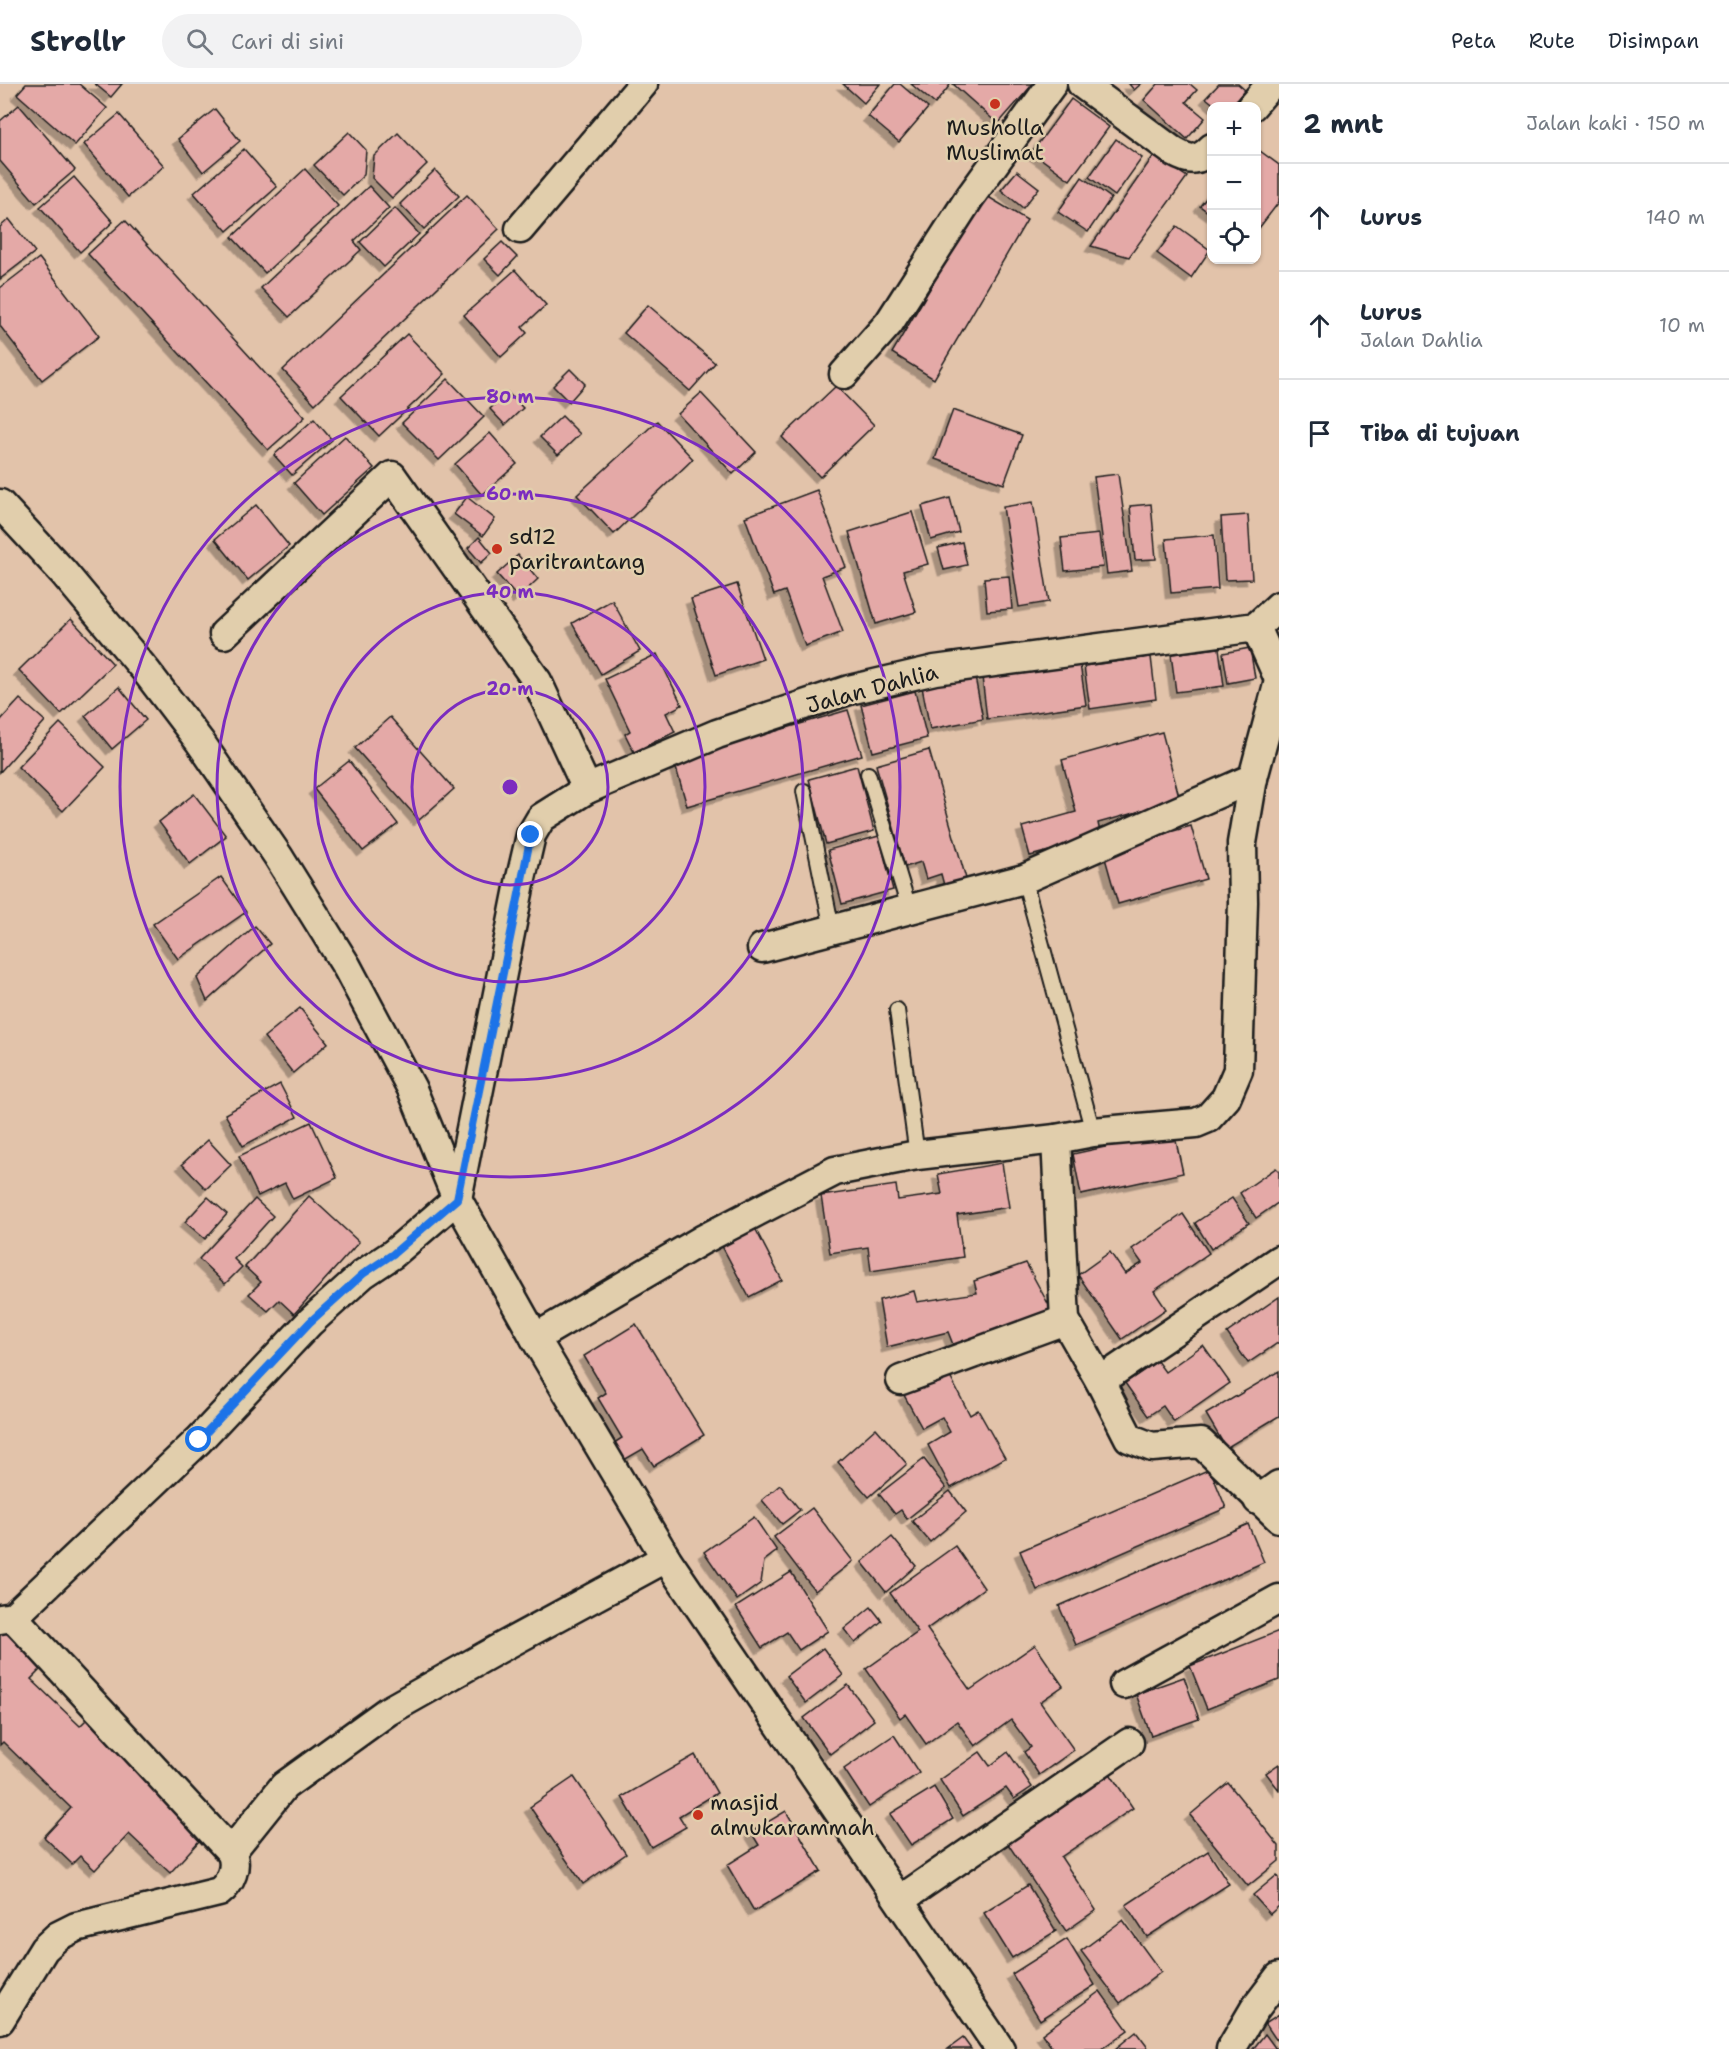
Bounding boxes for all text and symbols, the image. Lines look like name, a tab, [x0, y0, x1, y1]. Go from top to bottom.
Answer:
search box	[162, 14, 582, 68]
text: Strollr	[30, 22, 126, 60]
icon: search	[183, 25, 216, 58]
text: Cari di sini	[231, 27, 344, 56]
text: Peta	[1451, 27, 1496, 55]
text: Rute	[1529, 27, 1575, 55]
text: Disimpan	[1608, 27, 1699, 55]
marker: Musholla Muslimat	[988, 97, 1002, 111]
map controls	[1207, 102, 1261, 264]
button: +	[1207, 102, 1261, 156]
text: 2 mnt	[1303, 106, 1383, 141]
text: Jalan kaki · 150 m	[1526, 110, 1705, 136]
place label: Musholla Muslimat	[946, 113, 1044, 167]
button: −	[1207, 156, 1261, 210]
icon: ahead	[1303, 201, 1336, 234]
text: Lurus	[1360, 203, 1422, 232]
text: 140 m	[1646, 204, 1705, 230]
button: locate	[1207, 210, 1261, 264]
text: Lurus	[1360, 298, 1422, 327]
icon: ahead	[1303, 309, 1336, 342]
text: 10 m	[1659, 312, 1705, 338]
text: Jalan Dahlia	[1360, 327, 1483, 353]
text: 80 m	[486, 385, 534, 409]
icon: arrive	[1303, 417, 1336, 450]
text: Tiba di tujuan	[1360, 419, 1520, 448]
text: 60 m	[486, 482, 534, 506]
place label: sd12 paritrantang	[509, 522, 645, 576]
marker: sd12 paritrantang	[490, 542, 504, 556]
text: 40 m	[486, 580, 534, 604]
street label: Jalan Dahlia	[803, 657, 941, 720]
text: 20 m	[486, 677, 534, 701]
centre of rings	[500, 777, 520, 797]
route end	[517, 821, 543, 847]
route start	[185, 1426, 211, 1452]
place label: masjid almukarammah	[710, 1788, 875, 1842]
marker: masjid almukarammah	[691, 1808, 705, 1822]

